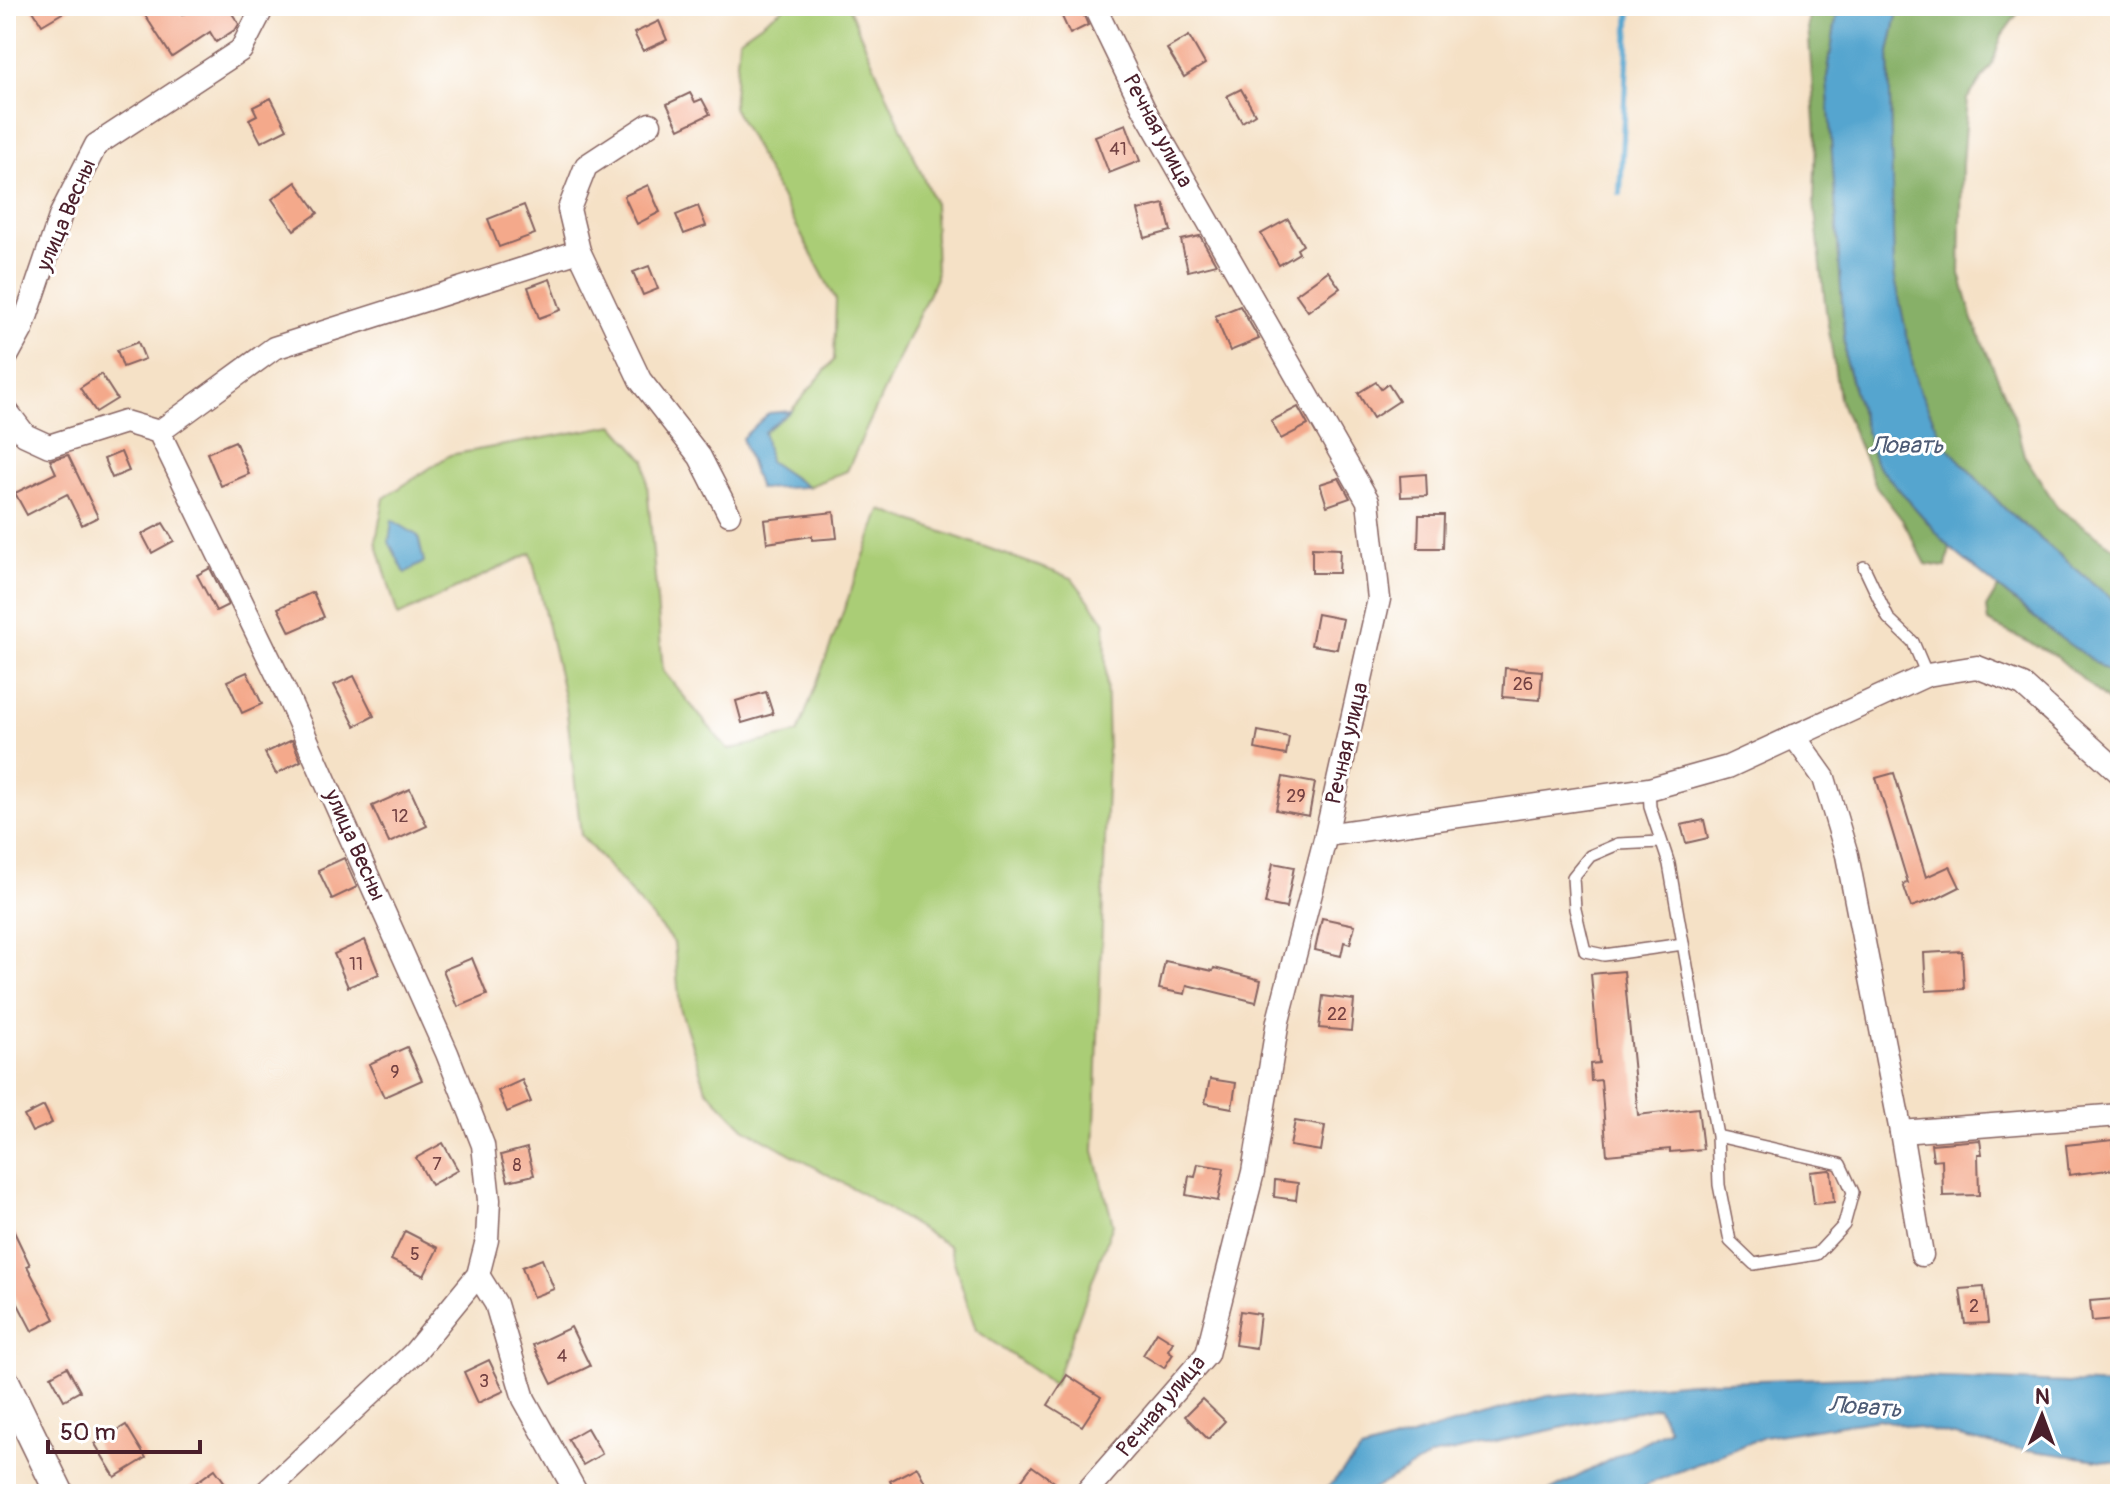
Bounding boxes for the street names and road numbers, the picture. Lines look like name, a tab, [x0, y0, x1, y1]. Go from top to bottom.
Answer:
street label: Речная улица	[1117, 70, 1199, 192]
street label: улица Весны	[29, 155, 102, 276]
street label: Речная улица	[1319, 679, 1375, 807]
street label: улица Весны	[318, 784, 392, 905]
street label: Речная улица	[1110, 1350, 1212, 1462]

